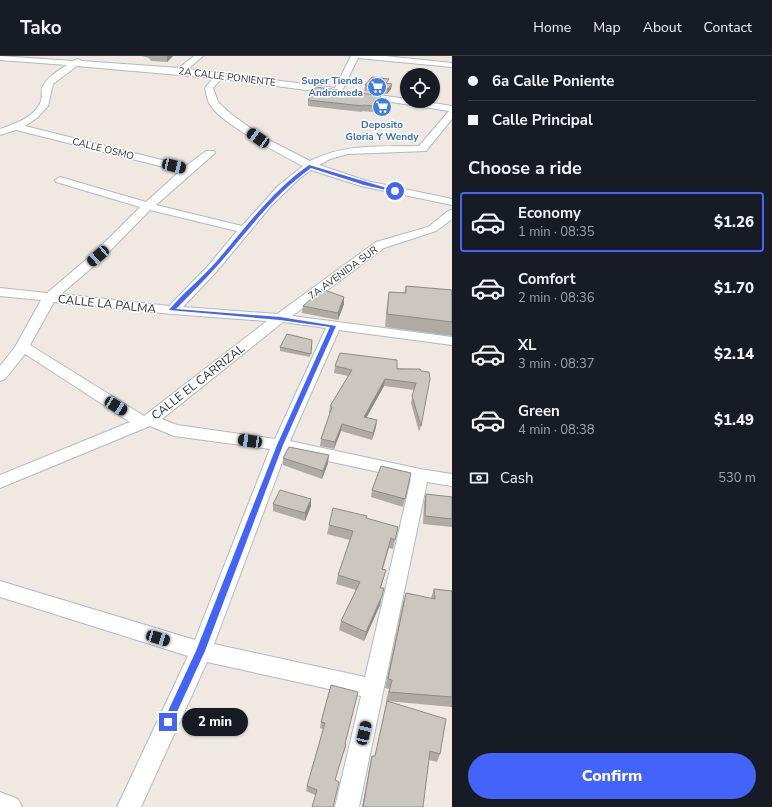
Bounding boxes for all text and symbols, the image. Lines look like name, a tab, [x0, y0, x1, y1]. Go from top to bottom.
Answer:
text: Tako	[20, 15, 62, 41]
text: Home	[533, 18, 571, 37]
text: Map	[593, 18, 621, 37]
text: About	[643, 18, 682, 37]
text: Contact	[704, 18, 752, 37]
street label: 2A CALLE PONIENTE	[178, 64, 277, 90]
map controls	[400, 68, 440, 108]
button: locate	[400, 68, 440, 108]
text: 6a Calle Poniente	[492, 71, 614, 91]
place label: Super Tienda Andromeda	[301, 74, 363, 100]
supermarket icon: Super Tienda Andromeda	[366, 76, 388, 98]
supermarket icon: Deposito Gloria Y Wendy	[371, 96, 393, 118]
text: Calle Principal	[492, 110, 593, 130]
place label: Deposito Gloria Y Wendy	[346, 118, 419, 144]
car	[245, 126, 271, 150]
street label: CALLE OSMO	[71, 135, 136, 164]
text: Choose a ride	[468, 156, 582, 180]
car	[161, 157, 187, 175]
route start	[386, 182, 404, 200]
text: Economy	[518, 203, 581, 223]
icon: car	[470, 204, 506, 240]
text: $1.26	[714, 212, 754, 232]
text: 1 min · 08:35	[518, 223, 594, 241]
street label: 7A AVENIDA SUR	[305, 243, 381, 303]
car	[85, 244, 111, 268]
text: Comfort	[518, 269, 575, 289]
icon: car	[470, 270, 506, 306]
text: $1.70	[714, 278, 754, 298]
text: 2 min · 08:36	[518, 289, 594, 307]
street label: CALLE LA PALMA	[57, 291, 157, 317]
text: XL	[518, 335, 537, 355]
icon: car	[470, 336, 506, 372]
street label: CALLE EL CARRIZAL	[148, 340, 248, 423]
text: $2.14	[714, 344, 754, 364]
text: 3 min · 08:37	[518, 355, 594, 373]
car	[103, 395, 129, 417]
text: Green	[518, 401, 560, 421]
icon: car	[470, 402, 506, 438]
text: $1.49	[714, 410, 754, 430]
text: 4 min · 08:38	[518, 421, 594, 439]
car	[237, 433, 263, 449]
icon: cash	[468, 467, 490, 489]
text: Cash	[500, 468, 534, 488]
text: 530 m	[718, 469, 756, 487]
car	[145, 629, 171, 647]
callout: 2 min	[182, 708, 248, 736]
route end	[159, 713, 177, 731]
text: 2 min	[198, 713, 232, 731]
car	[355, 720, 373, 746]
button: Confirm	[468, 753, 756, 799]

